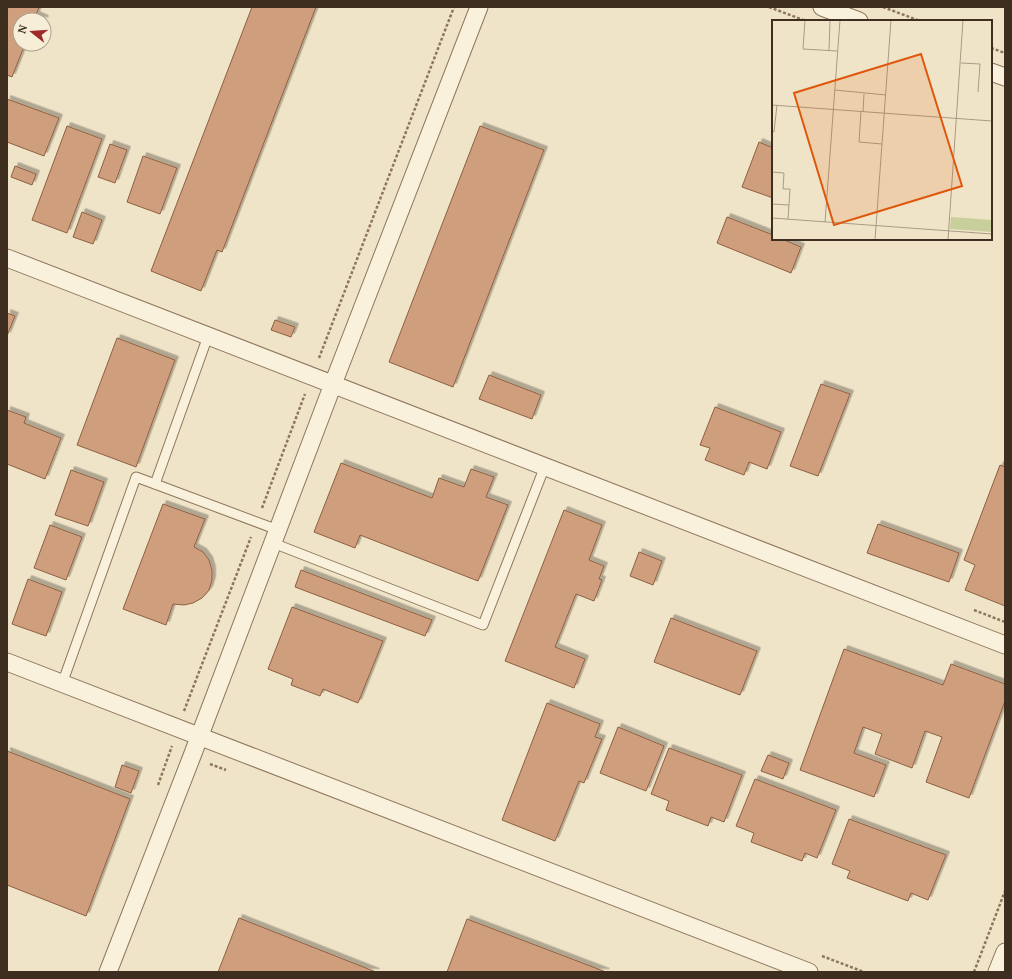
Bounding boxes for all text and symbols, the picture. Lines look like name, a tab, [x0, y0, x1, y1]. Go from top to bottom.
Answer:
north arrow	[12, 12, 52, 52]
inset map	[772, 20, 992, 240]
text: N	[15, 22, 31, 35]

